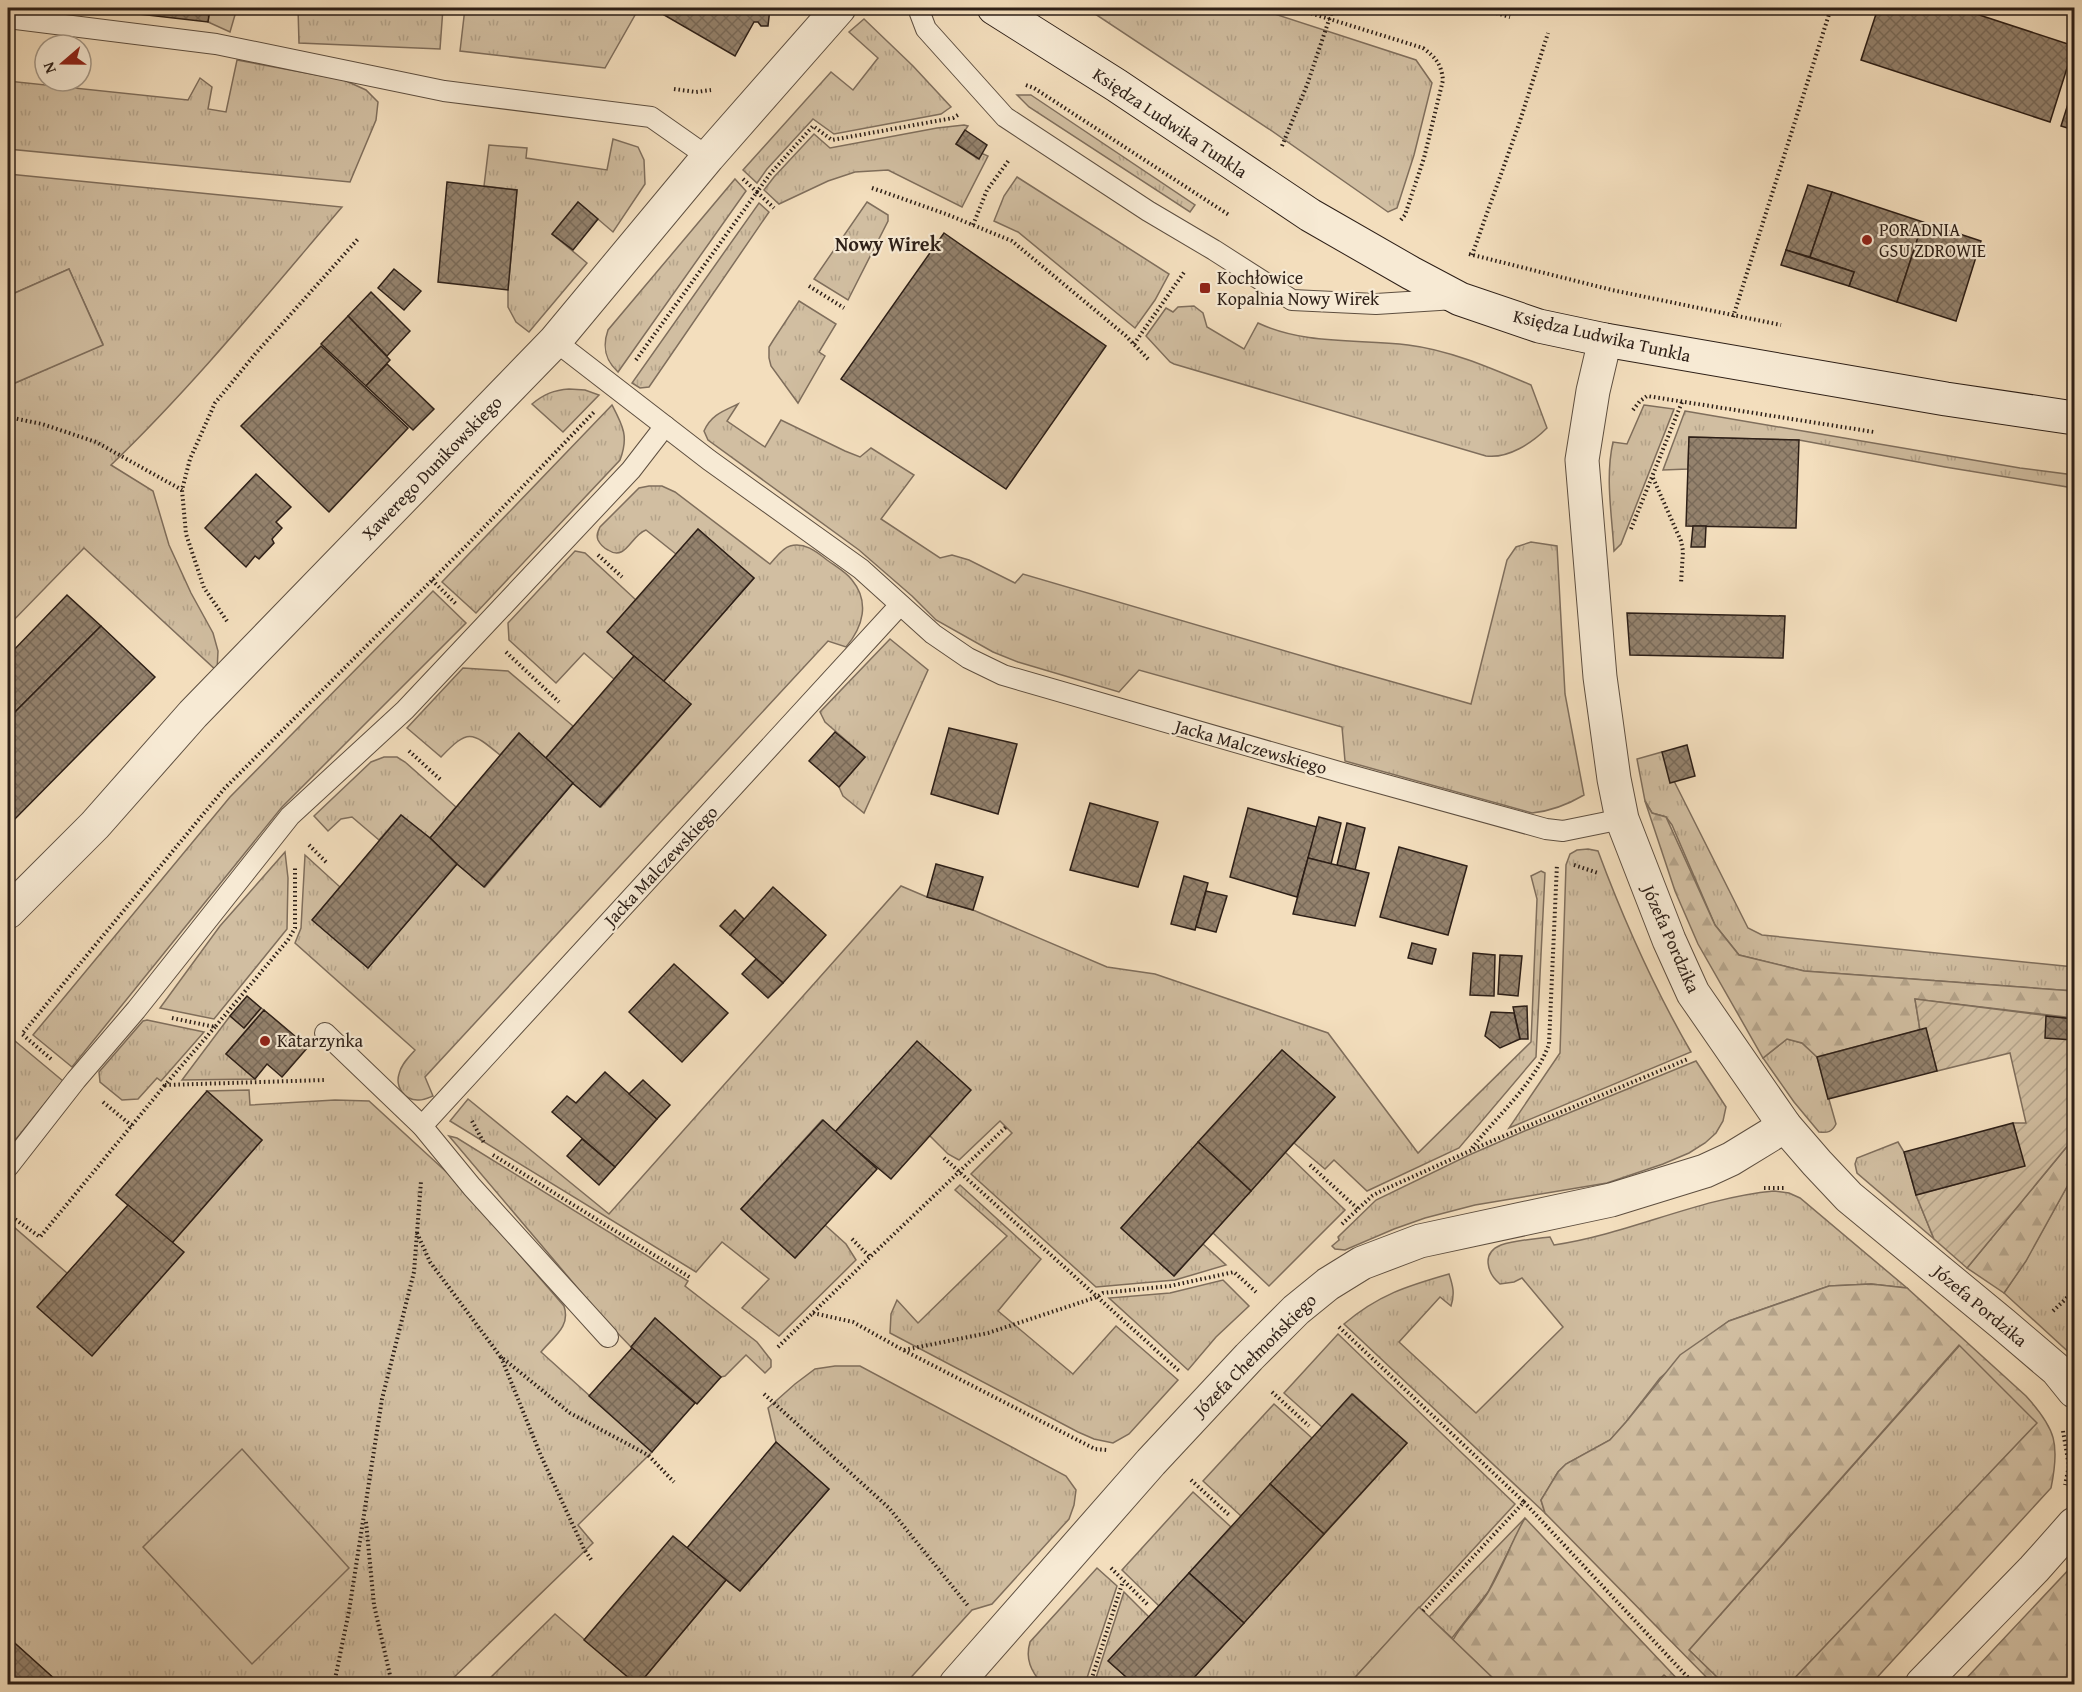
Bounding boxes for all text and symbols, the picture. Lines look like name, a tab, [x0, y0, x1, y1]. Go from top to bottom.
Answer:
north arrow	[33, 33, 93, 93]
text: N	[36, 59, 62, 77]
street label: Księdza Ludwika Tunkla	[1088, 61, 1253, 185]
place label: PORADNIA GSU ZDROWIE	[1879, 216, 1986, 264]
district label: Nowy Wirek	[835, 229, 942, 258]
marker: PORADNIA GSU ZDROWIE	[1860, 233, 1874, 247]
place label: Kochłowice Kopalnia Nowy Wirek	[1217, 264, 1380, 312]
marker: Kochłowice Kopalnia Nowy Wirek	[1198, 281, 1212, 295]
street label: Księdza Ludwika Tunkla	[1511, 302, 1694, 369]
street label: Xawerego Dunikowskiego	[355, 389, 508, 546]
street label: Jacka Malczewskiego	[1170, 711, 1330, 781]
street label: Jacka Malczewskiego	[596, 799, 724, 934]
street label: Józefa Pordzika	[1635, 879, 1708, 998]
place label: Katarzynka	[277, 1027, 364, 1054]
marker: Katarzynka	[258, 1034, 272, 1048]
street label: Józefa Pordzika	[1926, 1257, 2034, 1353]
street label: Józefa Chełmońskiego	[1185, 1287, 1323, 1424]

